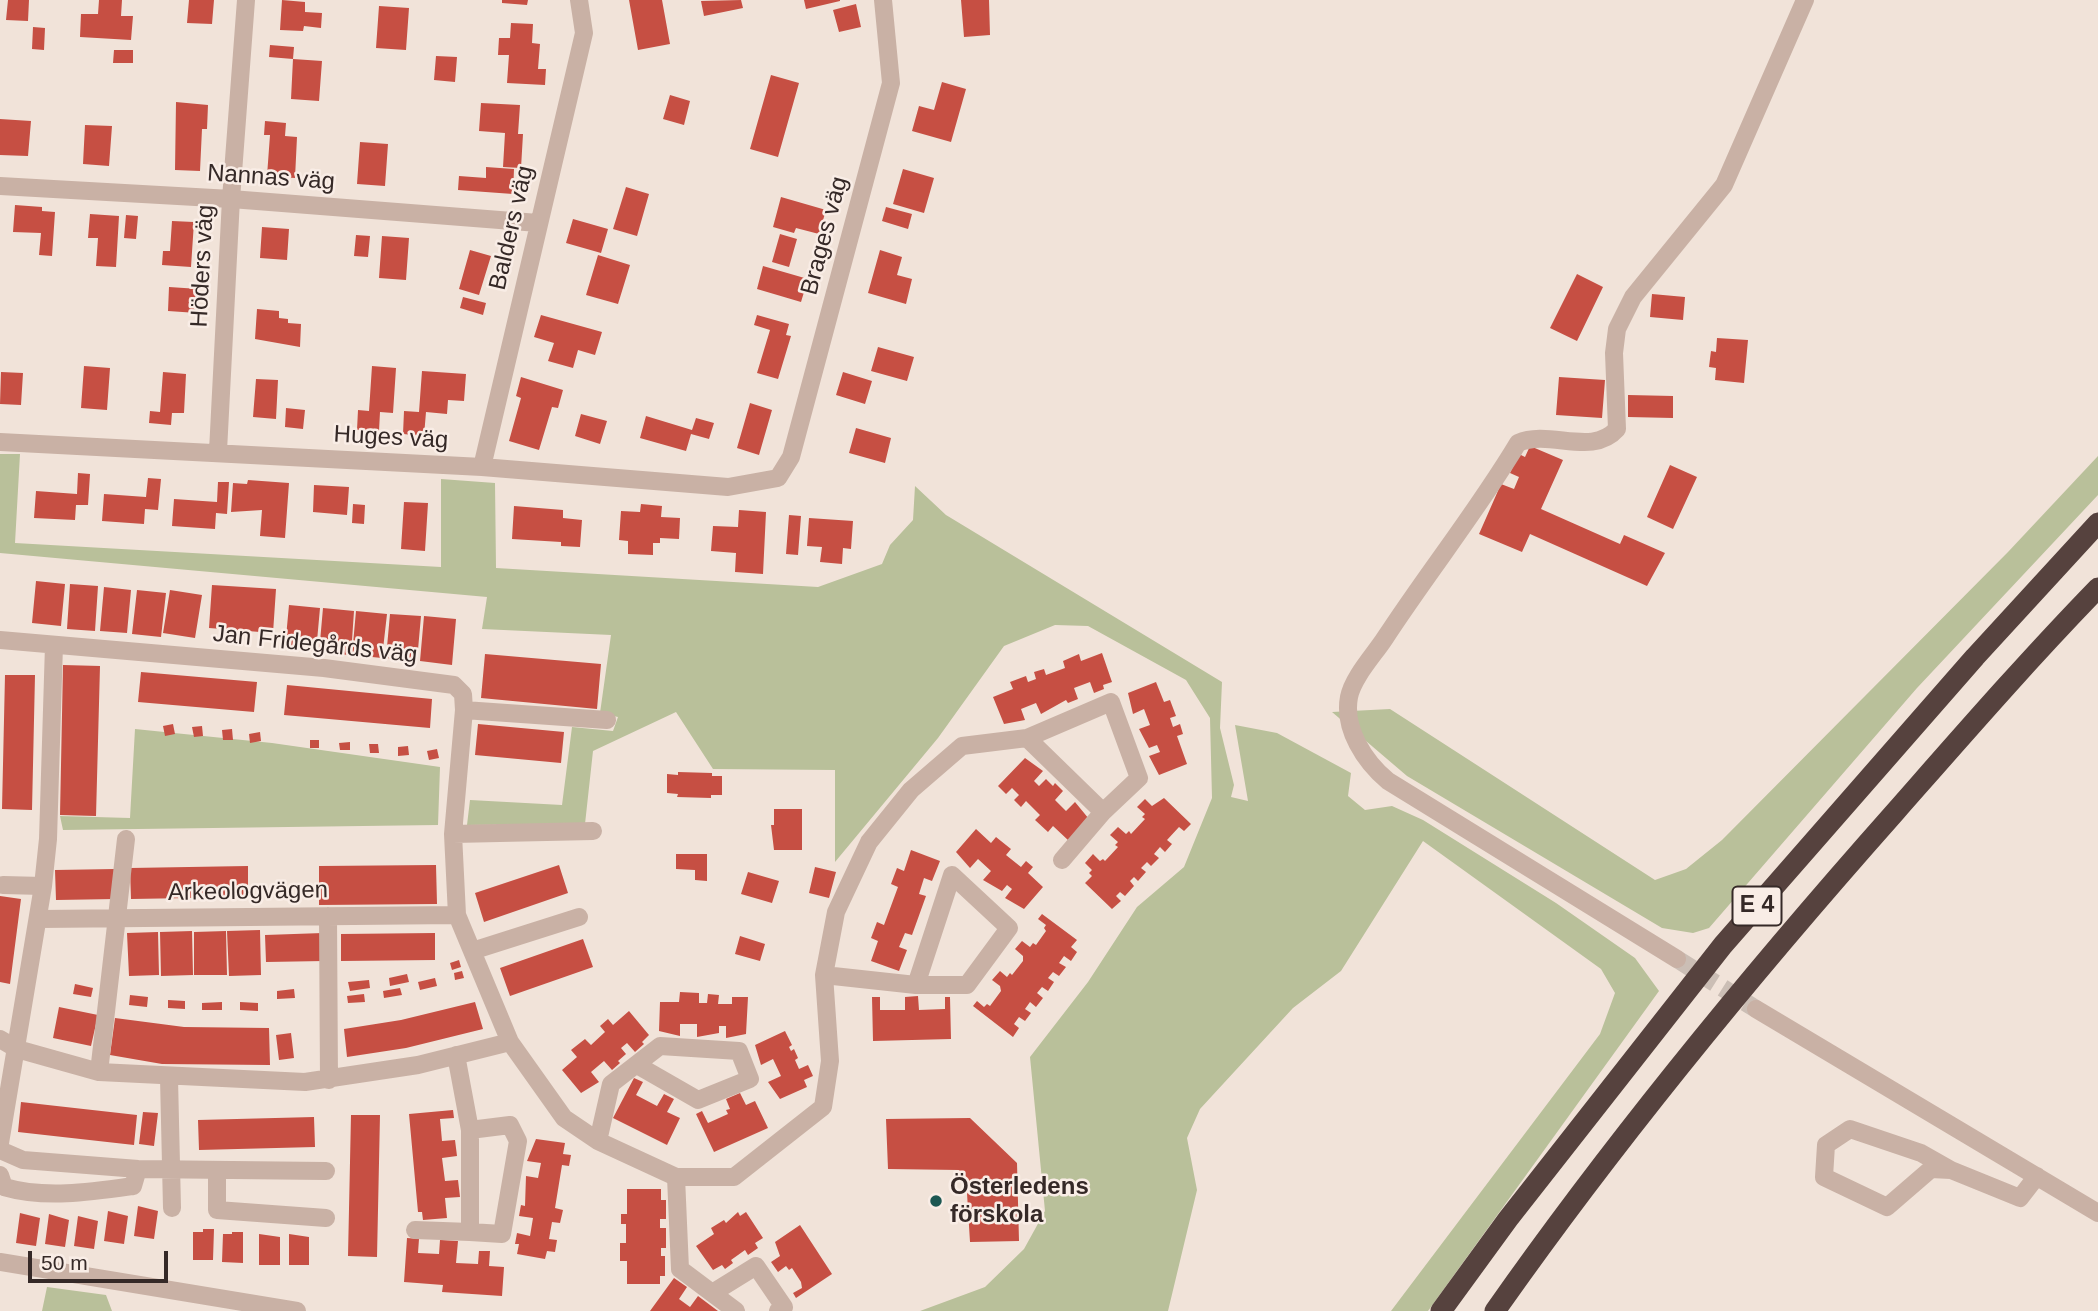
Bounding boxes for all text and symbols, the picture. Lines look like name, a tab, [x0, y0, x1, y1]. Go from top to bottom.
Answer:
street label: Nannas väg	[206, 159, 336, 197]
street label: Balders väg	[484, 163, 540, 293]
street label: Brages väg	[795, 174, 855, 298]
street label: Höders väg	[185, 204, 221, 328]
street label: Huges väg	[333, 421, 449, 455]
street label: Jan Fridegårds väg	[211, 620, 419, 670]
street label: Arkeologvägen	[168, 876, 328, 908]
road number: E 4	[1732, 886, 1782, 925]
place label: Österledens förskola	[950, 1173, 1089, 1229]
marker: Österledens förskola	[928, 1193, 944, 1209]
scale bar	[32, 1238, 172, 1282]
text: 50 m	[41, 1251, 88, 1274]

